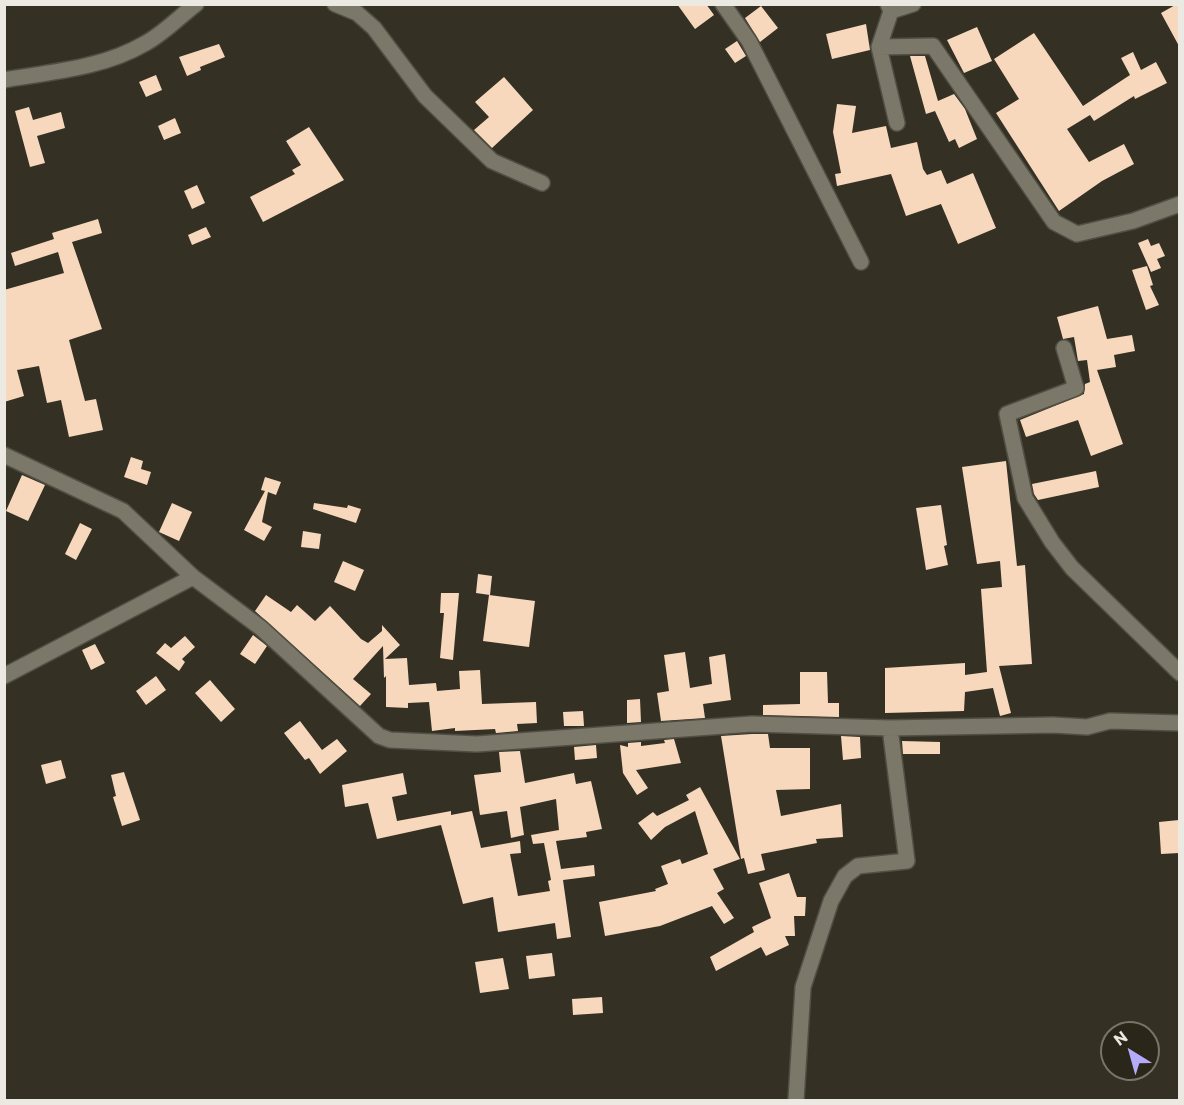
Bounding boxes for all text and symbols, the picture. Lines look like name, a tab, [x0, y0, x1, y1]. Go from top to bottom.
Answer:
north arrow	[1100, 1021, 1160, 1081]
text: N	[1110, 1027, 1131, 1049]

